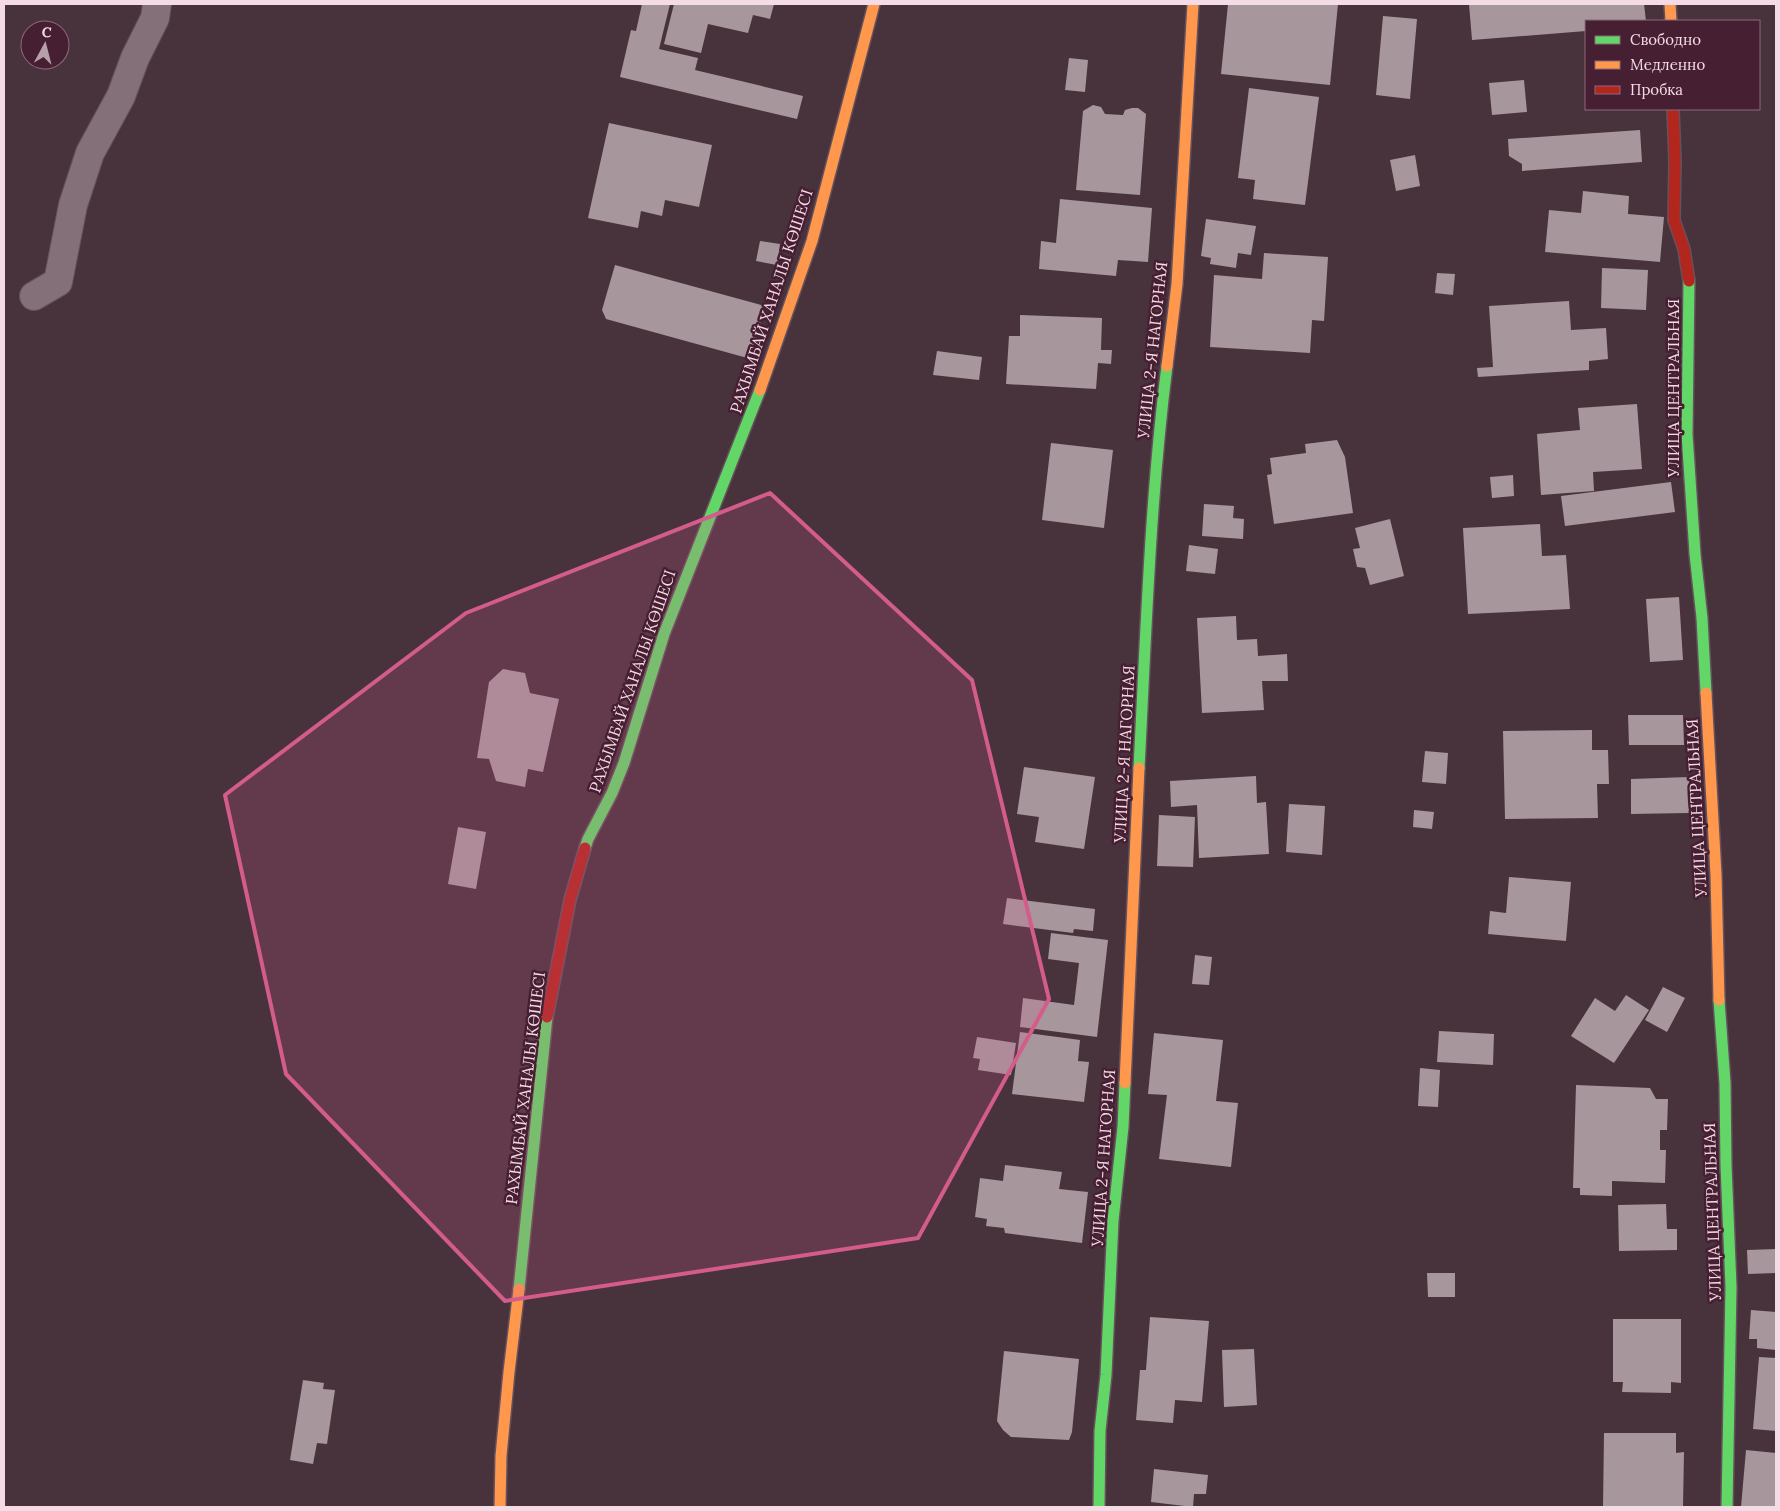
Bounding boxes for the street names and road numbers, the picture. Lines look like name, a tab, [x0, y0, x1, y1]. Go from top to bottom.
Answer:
street label: РАХЫМБАЙ ХАНАЛЫ КӨШЕСІ	[725, 186, 817, 416]
street label: УЛИЦА 2-Я НАГОРНАЯ	[1133, 261, 1171, 440]
street label: УЛИЦА ЦЕНТРАЛЬНАЯ	[1663, 299, 1683, 478]
street label: РАХЫМБАЙ ХАНАЛЫ КӨШЕСІ	[584, 567, 680, 795]
street label: УЛИЦА 2-Я НАГОРНАЯ	[1109, 665, 1139, 844]
street label: УЛИЦА ЦЕНТРАЛЬНАЯ	[1681, 718, 1711, 899]
street label: РАХЫМБАЙ ХАНАЛЫ КӨШЕСІ	[501, 970, 549, 1206]
street label: УЛИЦА 2-Я НАГОРНАЯ	[1087, 1069, 1119, 1248]
street label: УЛИЦА ЦЕНТРАЛЬНАЯ	[1699, 1122, 1725, 1303]

